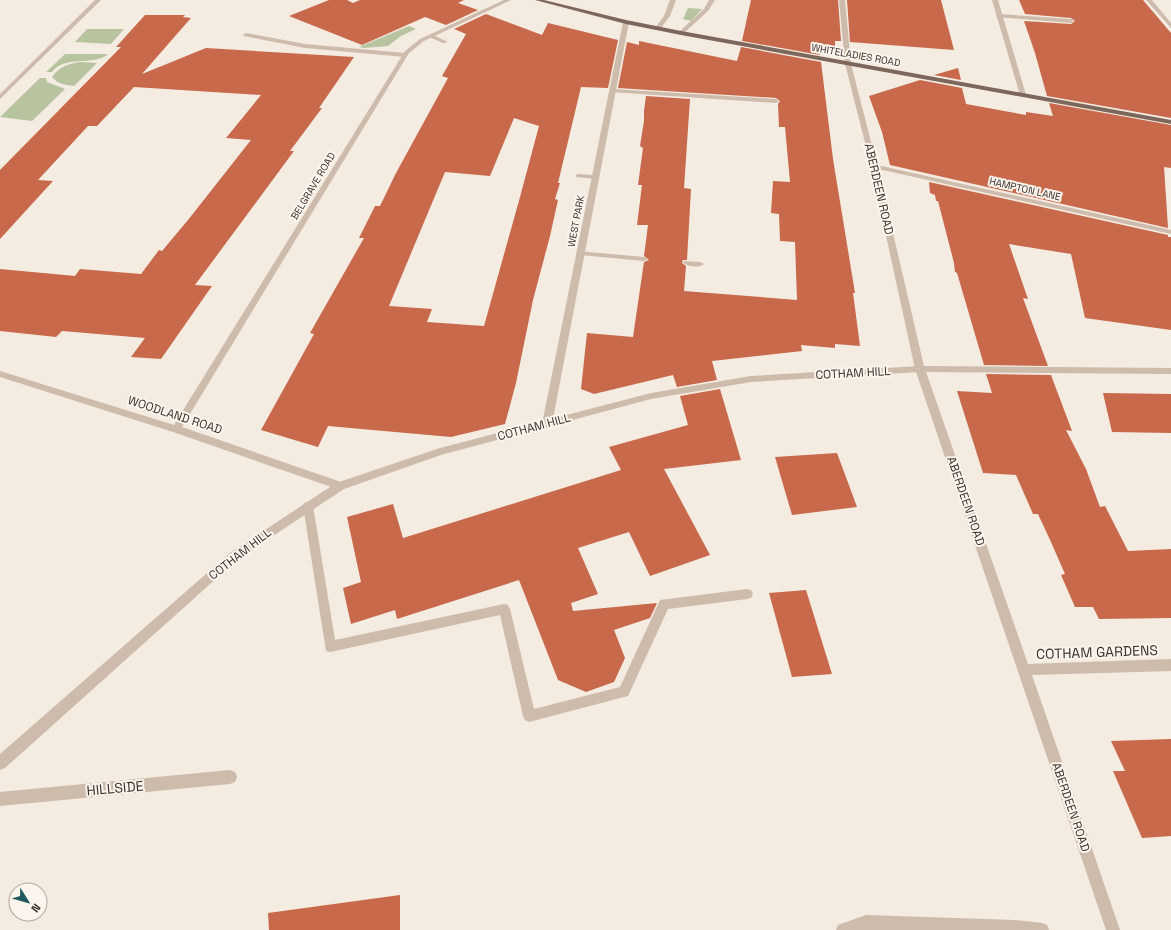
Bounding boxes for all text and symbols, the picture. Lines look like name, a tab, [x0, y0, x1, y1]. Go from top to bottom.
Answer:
street label: WHITELADIES ROAD	[810, 41, 902, 69]
street label: ABERDEEN ROAD	[861, 142, 897, 236]
street label: BELGRAVE ROAD	[288, 150, 338, 222]
street label: HAMPTON LANE	[988, 174, 1062, 204]
street label: WEST PARK	[565, 194, 587, 248]
street label: COTHAM HILL	[815, 363, 891, 383]
street label: WOODLAND ROAD	[126, 392, 224, 438]
street label: COTHAM HILL	[496, 409, 573, 444]
street label: ABERDEEN ROAD	[943, 454, 989, 548]
street label: COTHAM HILL	[205, 524, 275, 583]
street label: COTHAM GARDENS	[1036, 641, 1158, 663]
street label: ABERDEEN ROAD	[1048, 760, 1094, 854]
street label: HILLSIDE	[86, 777, 144, 799]
north arrow	[8, 882, 48, 922]
text: N	[28, 901, 44, 915]

